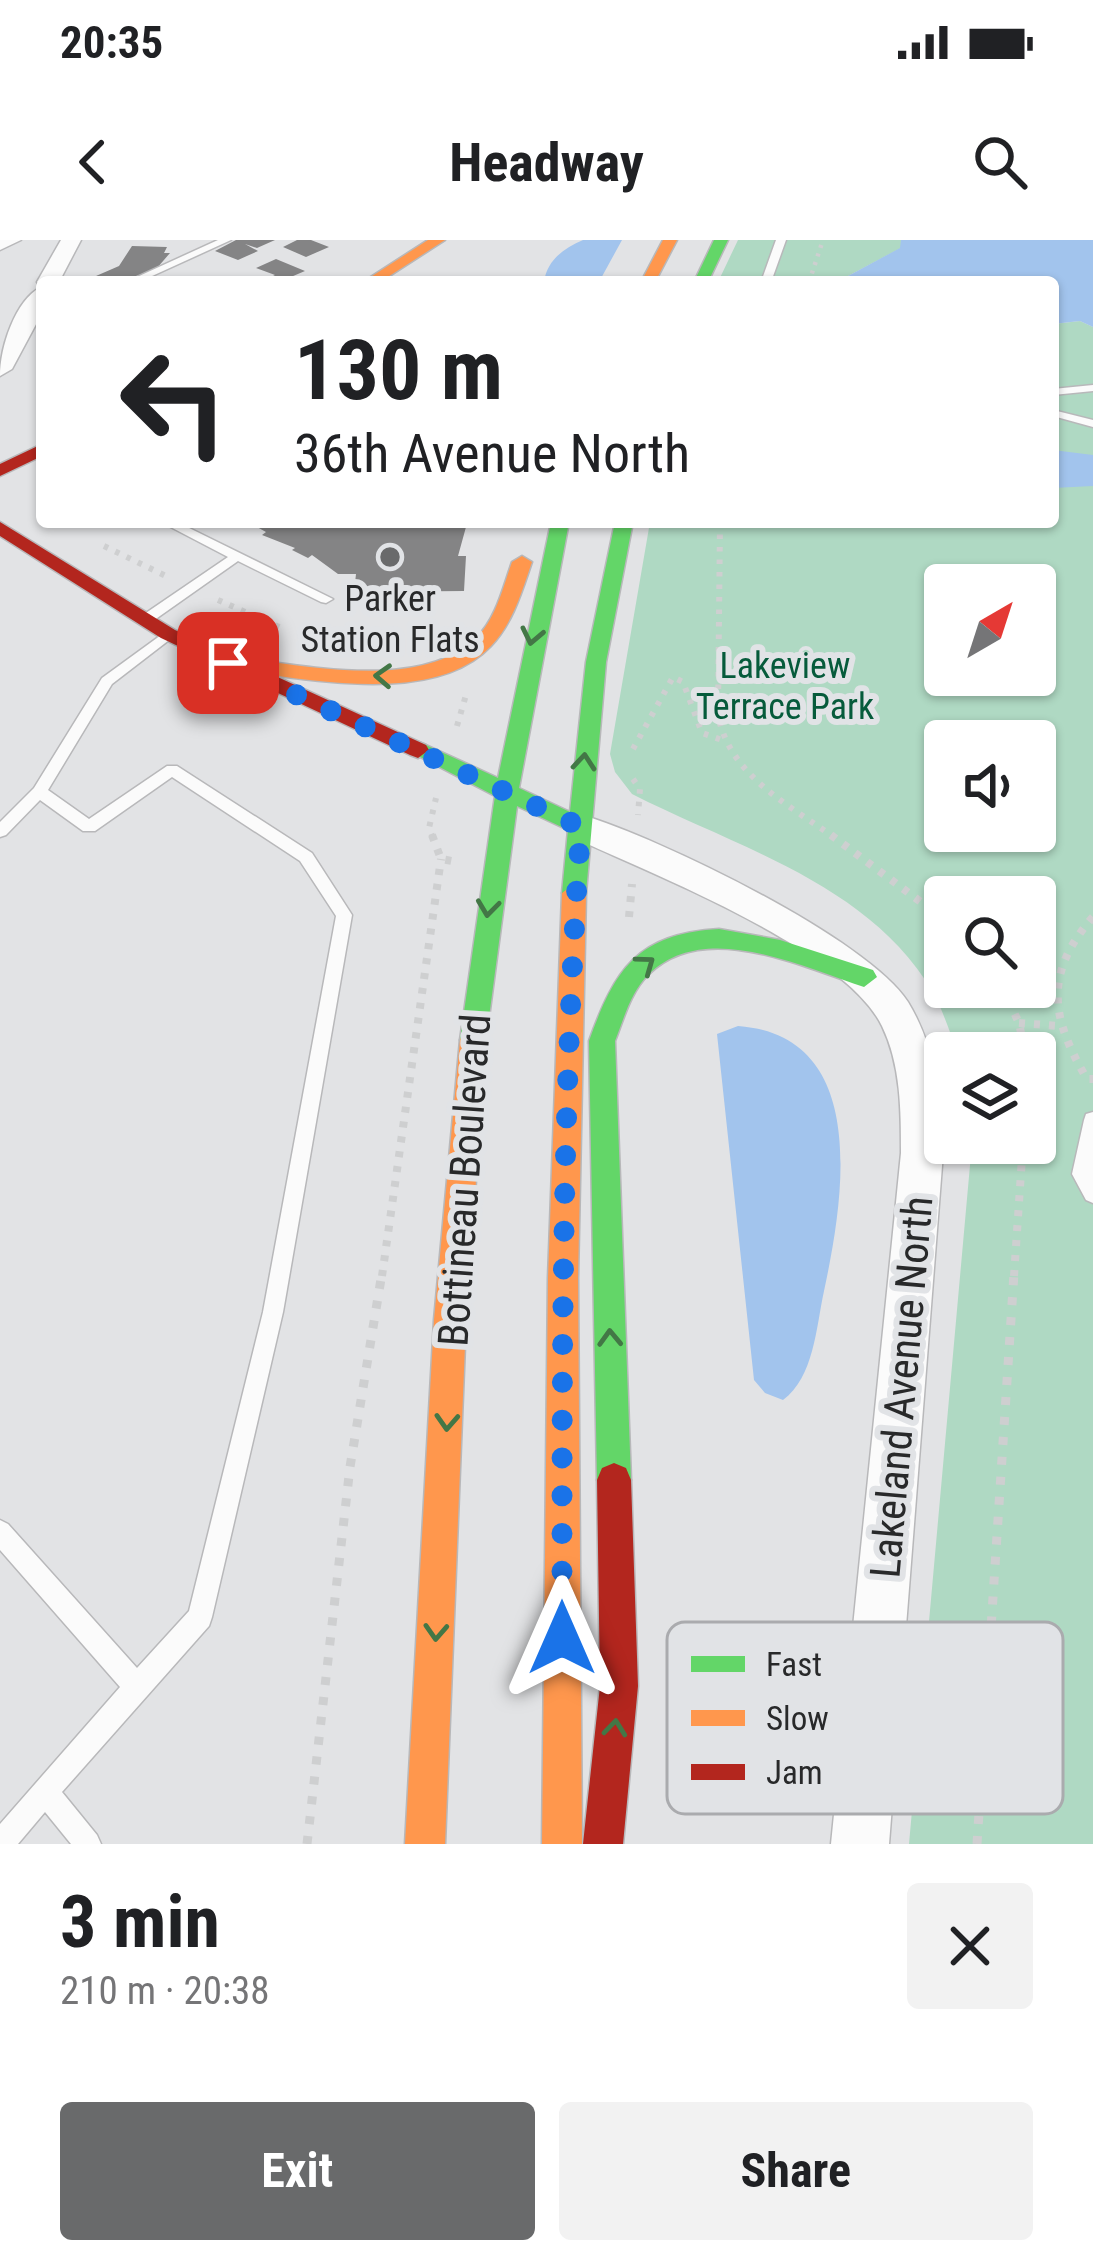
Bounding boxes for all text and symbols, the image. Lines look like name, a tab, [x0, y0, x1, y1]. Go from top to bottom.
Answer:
text: 20:35	[60, 16, 163, 69]
icon: back	[60, 129, 126, 195]
icon: search	[967, 129, 1033, 195]
text: Headway	[449, 131, 644, 194]
text: 130 m	[294, 321, 503, 420]
icon: left	[96, 324, 252, 480]
text: 36th Avenue North	[294, 422, 690, 485]
marker: Parker Station Flats	[377, 544, 403, 570]
north arrow	[924, 564, 1056, 696]
map controls	[924, 564, 1056, 1164]
place label: Parker Station Flats	[300, 578, 480, 661]
pin	[177, 612, 279, 714]
one-way arrow	[521, 625, 546, 645]
icon: arrive	[195, 630, 261, 696]
park label: Lakeview Terrace Park	[696, 645, 874, 728]
one-way arrow	[373, 663, 392, 689]
button: sound	[924, 720, 1056, 852]
one-way arrow	[571, 752, 597, 771]
button: search	[924, 876, 1056, 1008]
one-way arrow	[475, 898, 501, 918]
one-way arrow	[633, 956, 655, 978]
street label: Bottineau Boulevard	[428, 1012, 501, 1348]
button: layers	[924, 1032, 1056, 1164]
street label: Lakeland Avenue North	[860, 1194, 943, 1580]
one-way arrow	[597, 1328, 623, 1347]
one-way arrow	[435, 1413, 461, 1432]
position arrow	[499, 1575, 625, 1701]
legend	[667, 1622, 1063, 1814]
one-way arrow	[423, 1623, 449, 1642]
text: Fast	[766, 1645, 822, 1684]
text: Slow	[766, 1699, 829, 1738]
one-way arrow	[601, 1718, 627, 1737]
text: Jam	[766, 1753, 823, 1792]
text: 3 min	[60, 1880, 220, 1965]
button: close	[907, 1883, 1033, 2009]
text: 210 m · 20:38	[60, 1968, 270, 2014]
button: Exit	[60, 2102, 535, 2240]
button: Share	[559, 2102, 1033, 2240]

